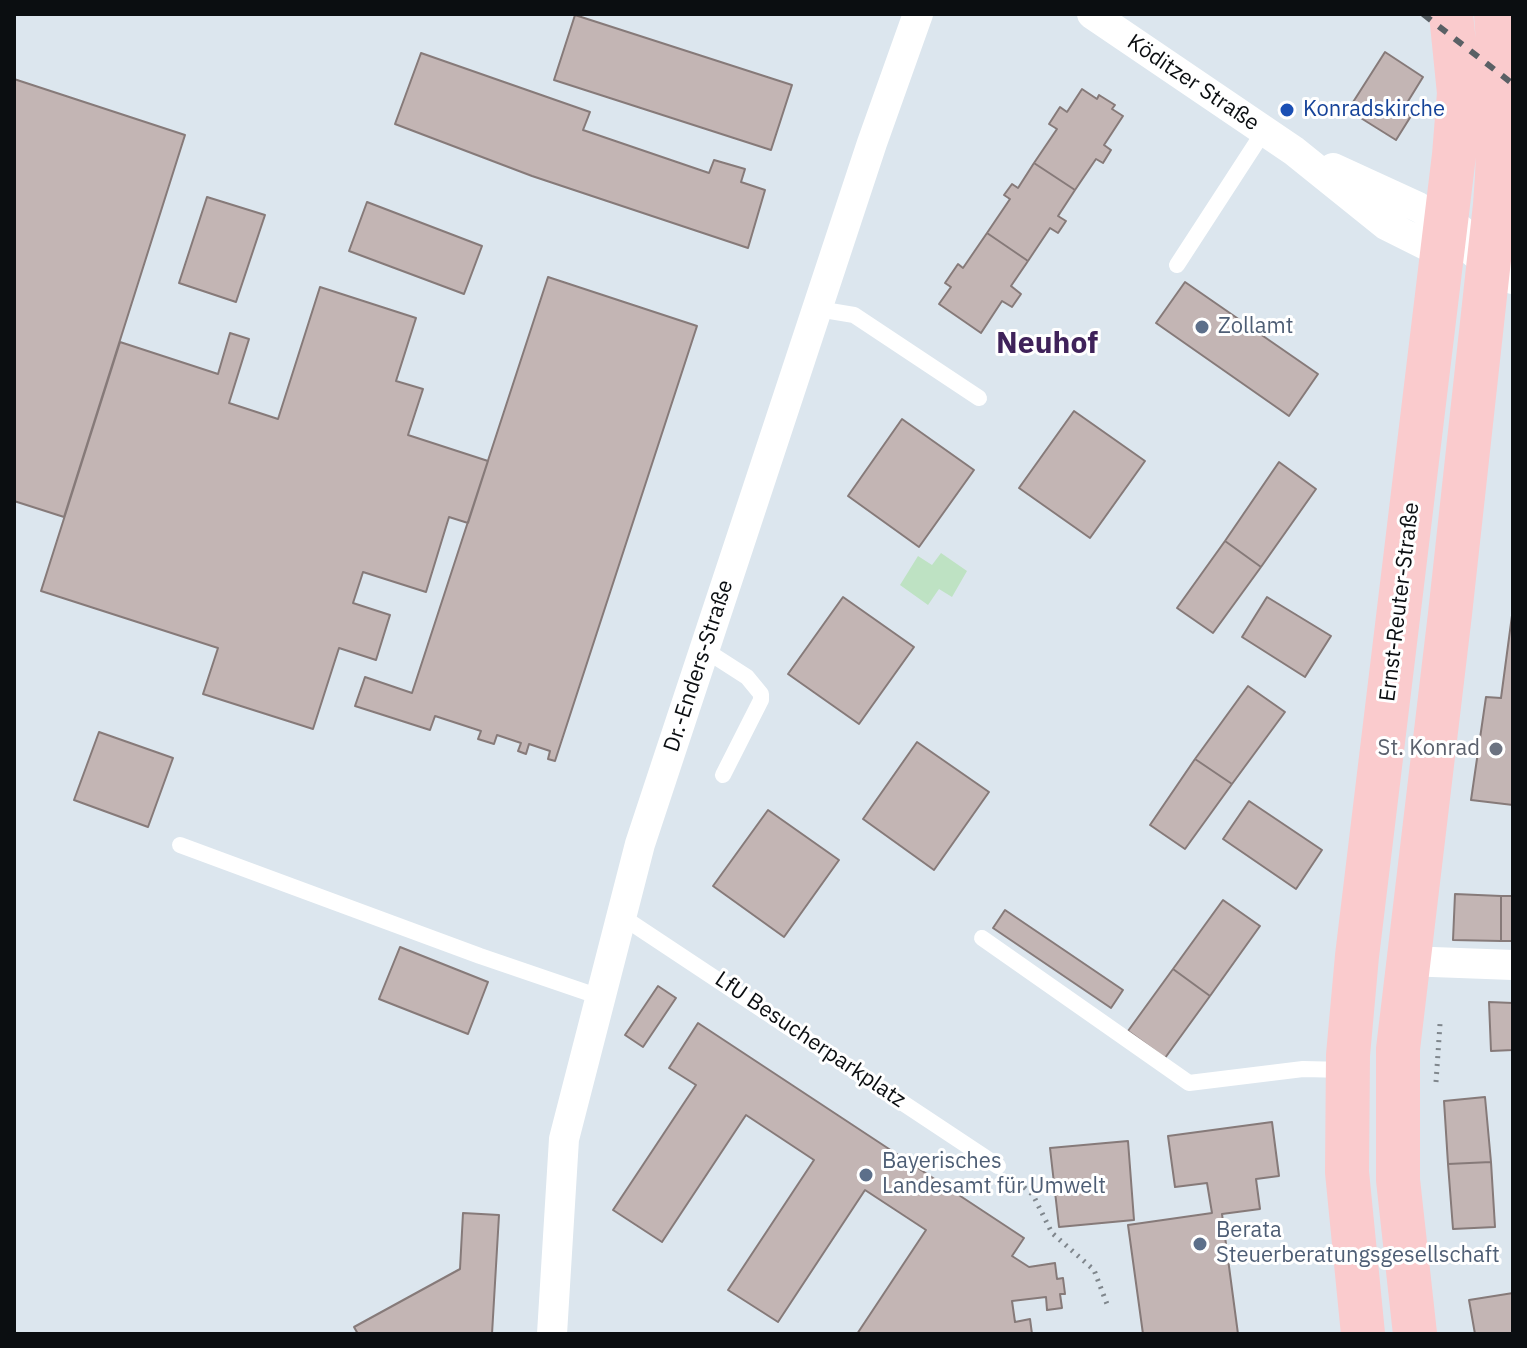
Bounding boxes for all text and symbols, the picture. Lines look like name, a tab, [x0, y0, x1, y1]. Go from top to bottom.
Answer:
street label: Köditzer Straße	[1122, 29, 1264, 137]
place label: Konradskirche	[1303, 97, 1445, 123]
marker: Konradskirche	[1278, 101, 1296, 119]
place label: Zollamt	[1218, 314, 1294, 340]
marker: Zollamt	[1193, 318, 1211, 336]
district label: Neuhof	[996, 326, 1098, 362]
street label: Ernst-Reuter-Straße	[1375, 501, 1425, 703]
street label: Dr.-Enders-Straße	[659, 577, 739, 755]
place label: St. Konrad	[1378, 736, 1480, 762]
marker: St. Konrad	[1487, 740, 1505, 758]
street label: LfU Besucherparkplatz	[710, 966, 910, 1114]
place label: Bayerisches Landesamt für Umwelt	[882, 1149, 1106, 1200]
marker: Bayerisches Landesamt für Umwelt	[857, 1166, 875, 1184]
place label: Berata Steuerberatungsgesellschaft	[1216, 1218, 1500, 1270]
marker: Berata Steuerberatungsgesellschaft	[1191, 1235, 1209, 1253]

